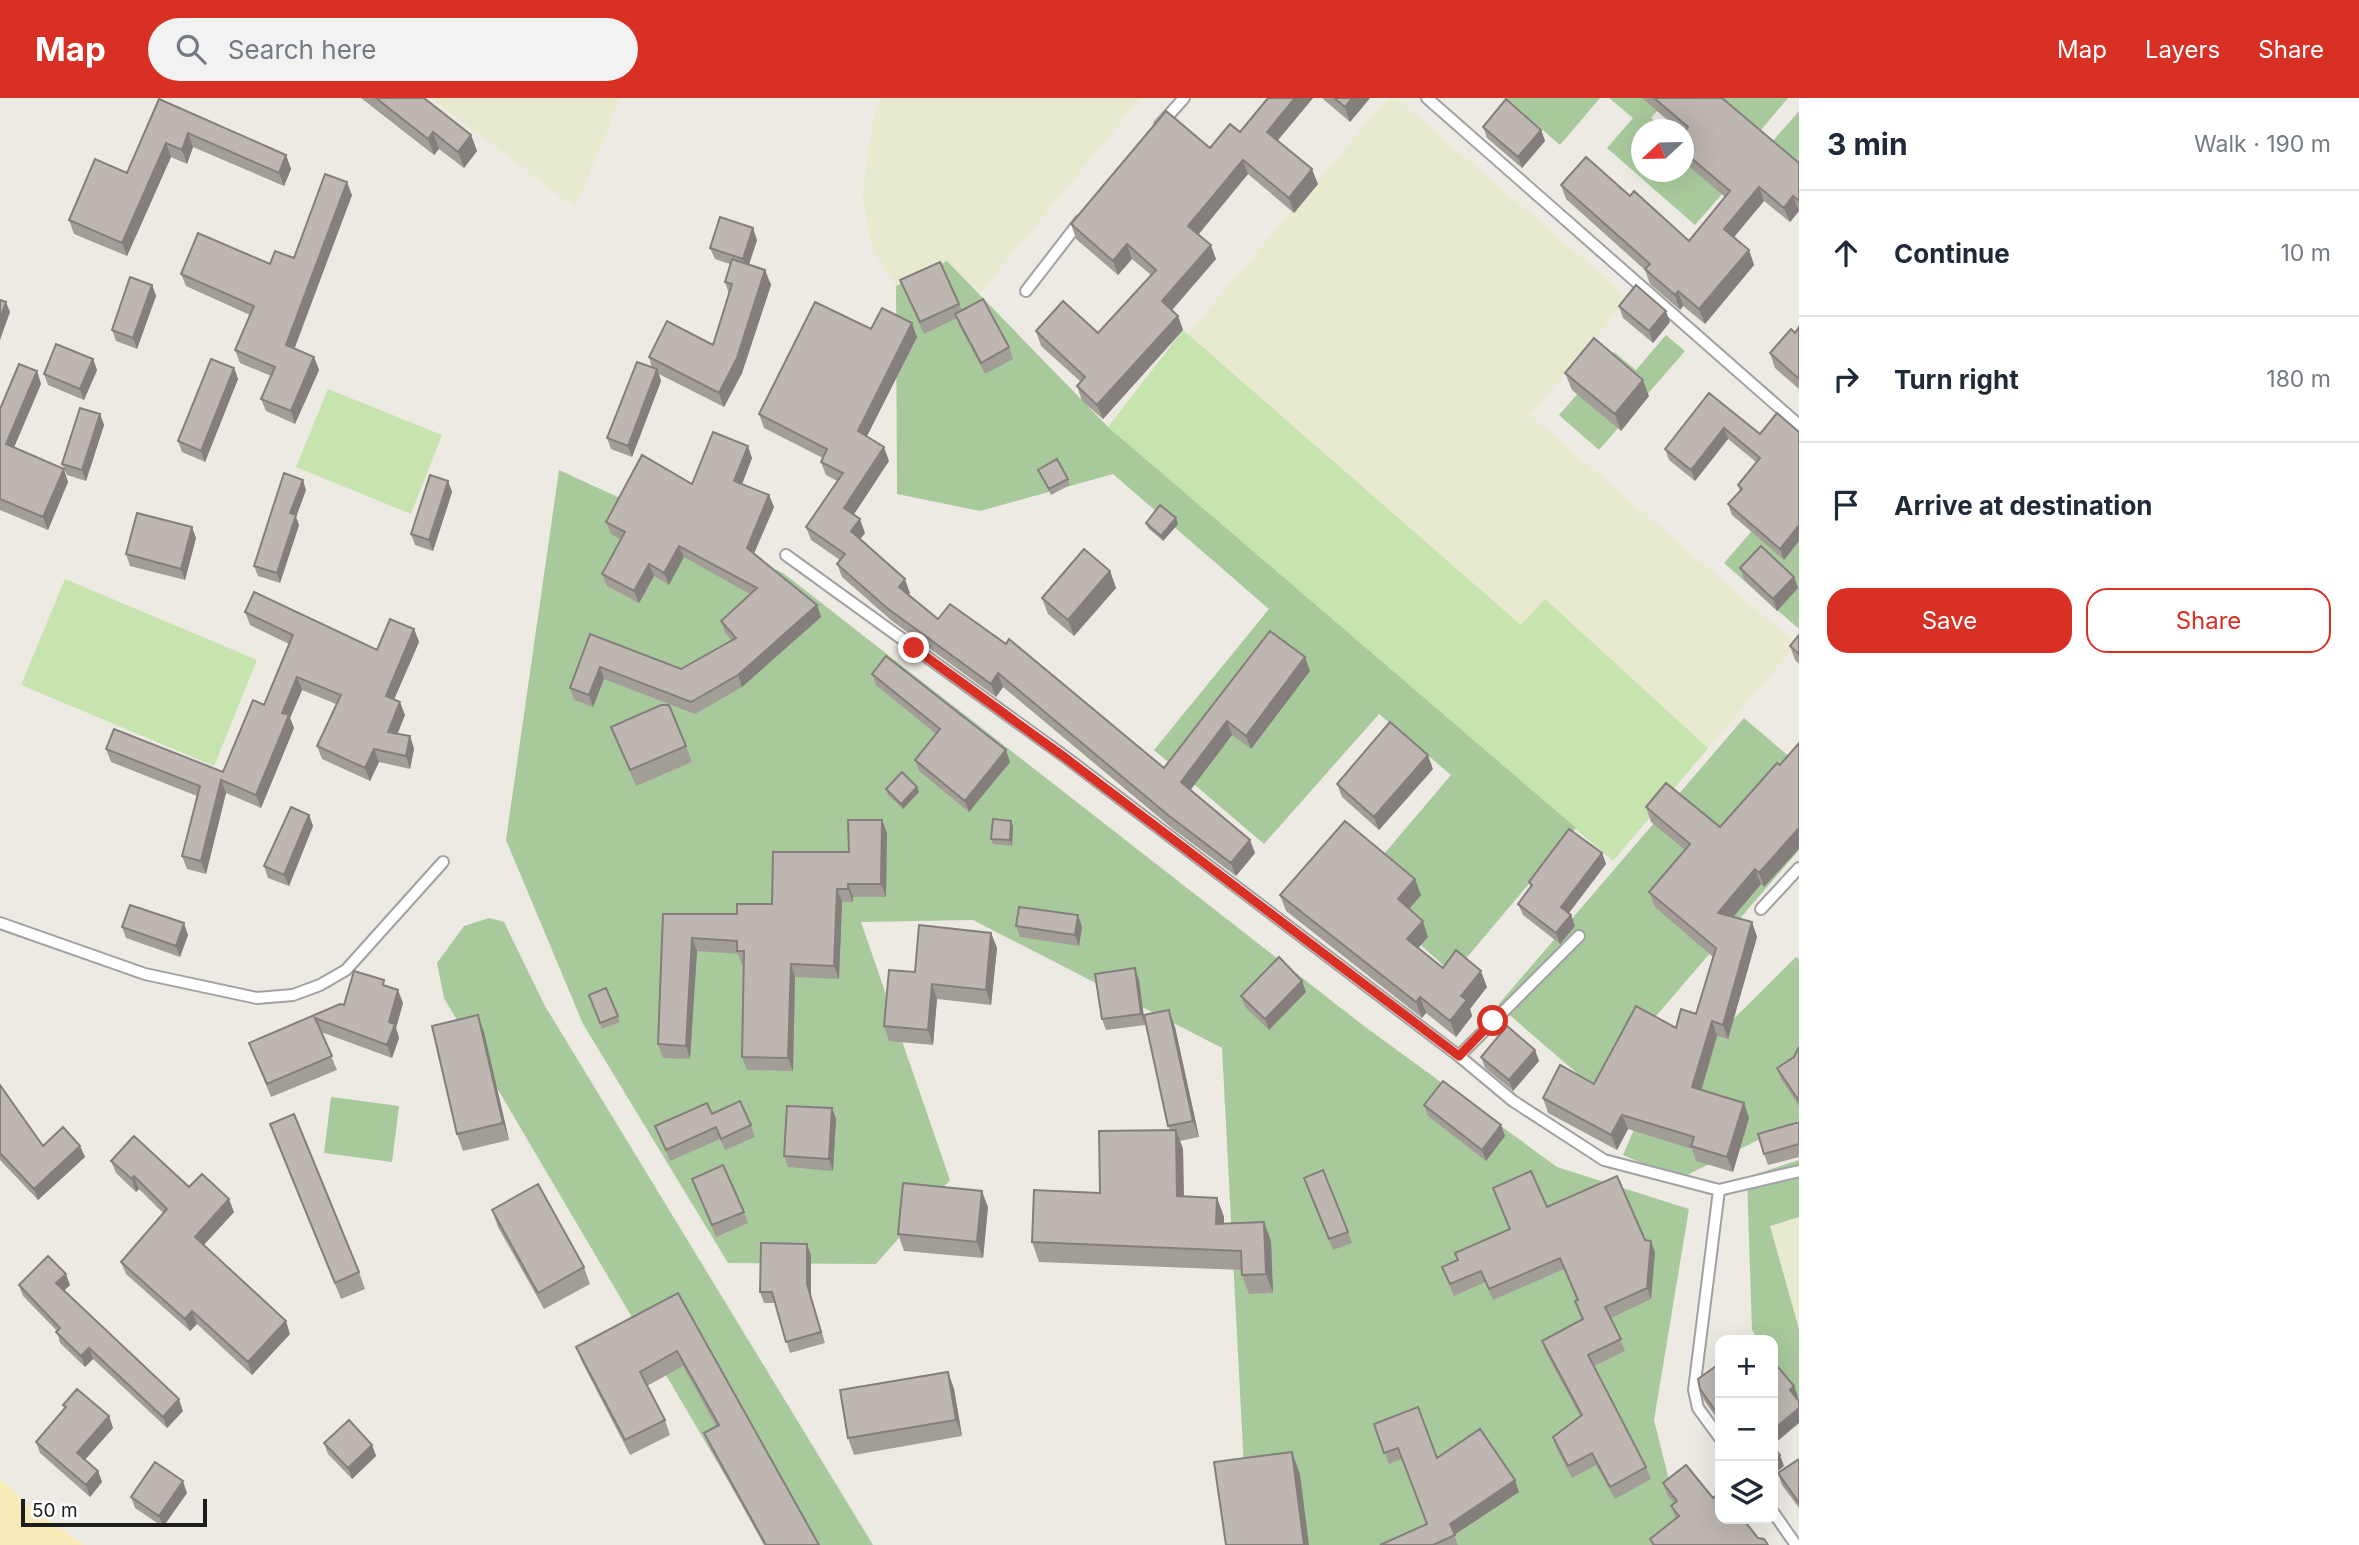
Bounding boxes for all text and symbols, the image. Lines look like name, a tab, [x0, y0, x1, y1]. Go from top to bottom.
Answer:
search box	[148, 18, 638, 81]
text: Map	[35, 29, 106, 69]
icon: search	[172, 30, 210, 68]
text: Search here	[228, 34, 376, 65]
text: Map	[2057, 35, 2107, 64]
text: Layers	[2145, 35, 2220, 64]
text: Share	[2258, 35, 2324, 64]
north arrow	[1631, 119, 1694, 182]
text: 3 min	[1827, 126, 1908, 162]
text: Walk · 190 m	[2194, 130, 2331, 158]
icon: ahead	[1827, 234, 1865, 272]
text: Continue	[1894, 238, 2010, 269]
text: 10 m	[2281, 239, 2331, 267]
icon: right	[1827, 360, 1865, 398]
text: Turn right	[1894, 364, 2019, 395]
text: 180 m	[2266, 365, 2331, 393]
icon: arrive	[1827, 486, 1865, 524]
text: Arrive at destination	[1894, 490, 2153, 521]
button: Save	[1827, 588, 2072, 653]
button: Share	[2086, 588, 2331, 653]
route end	[898, 632, 929, 663]
route start	[1477, 1005, 1508, 1036]
map controls	[1715, 1335, 1778, 1524]
button: +	[1715, 1335, 1778, 1398]
button: −	[1715, 1398, 1778, 1461]
button: layers	[1715, 1461, 1778, 1524]
scale bar	[21, 1496, 206, 1528]
text: 50 m	[32, 1499, 78, 1522]

